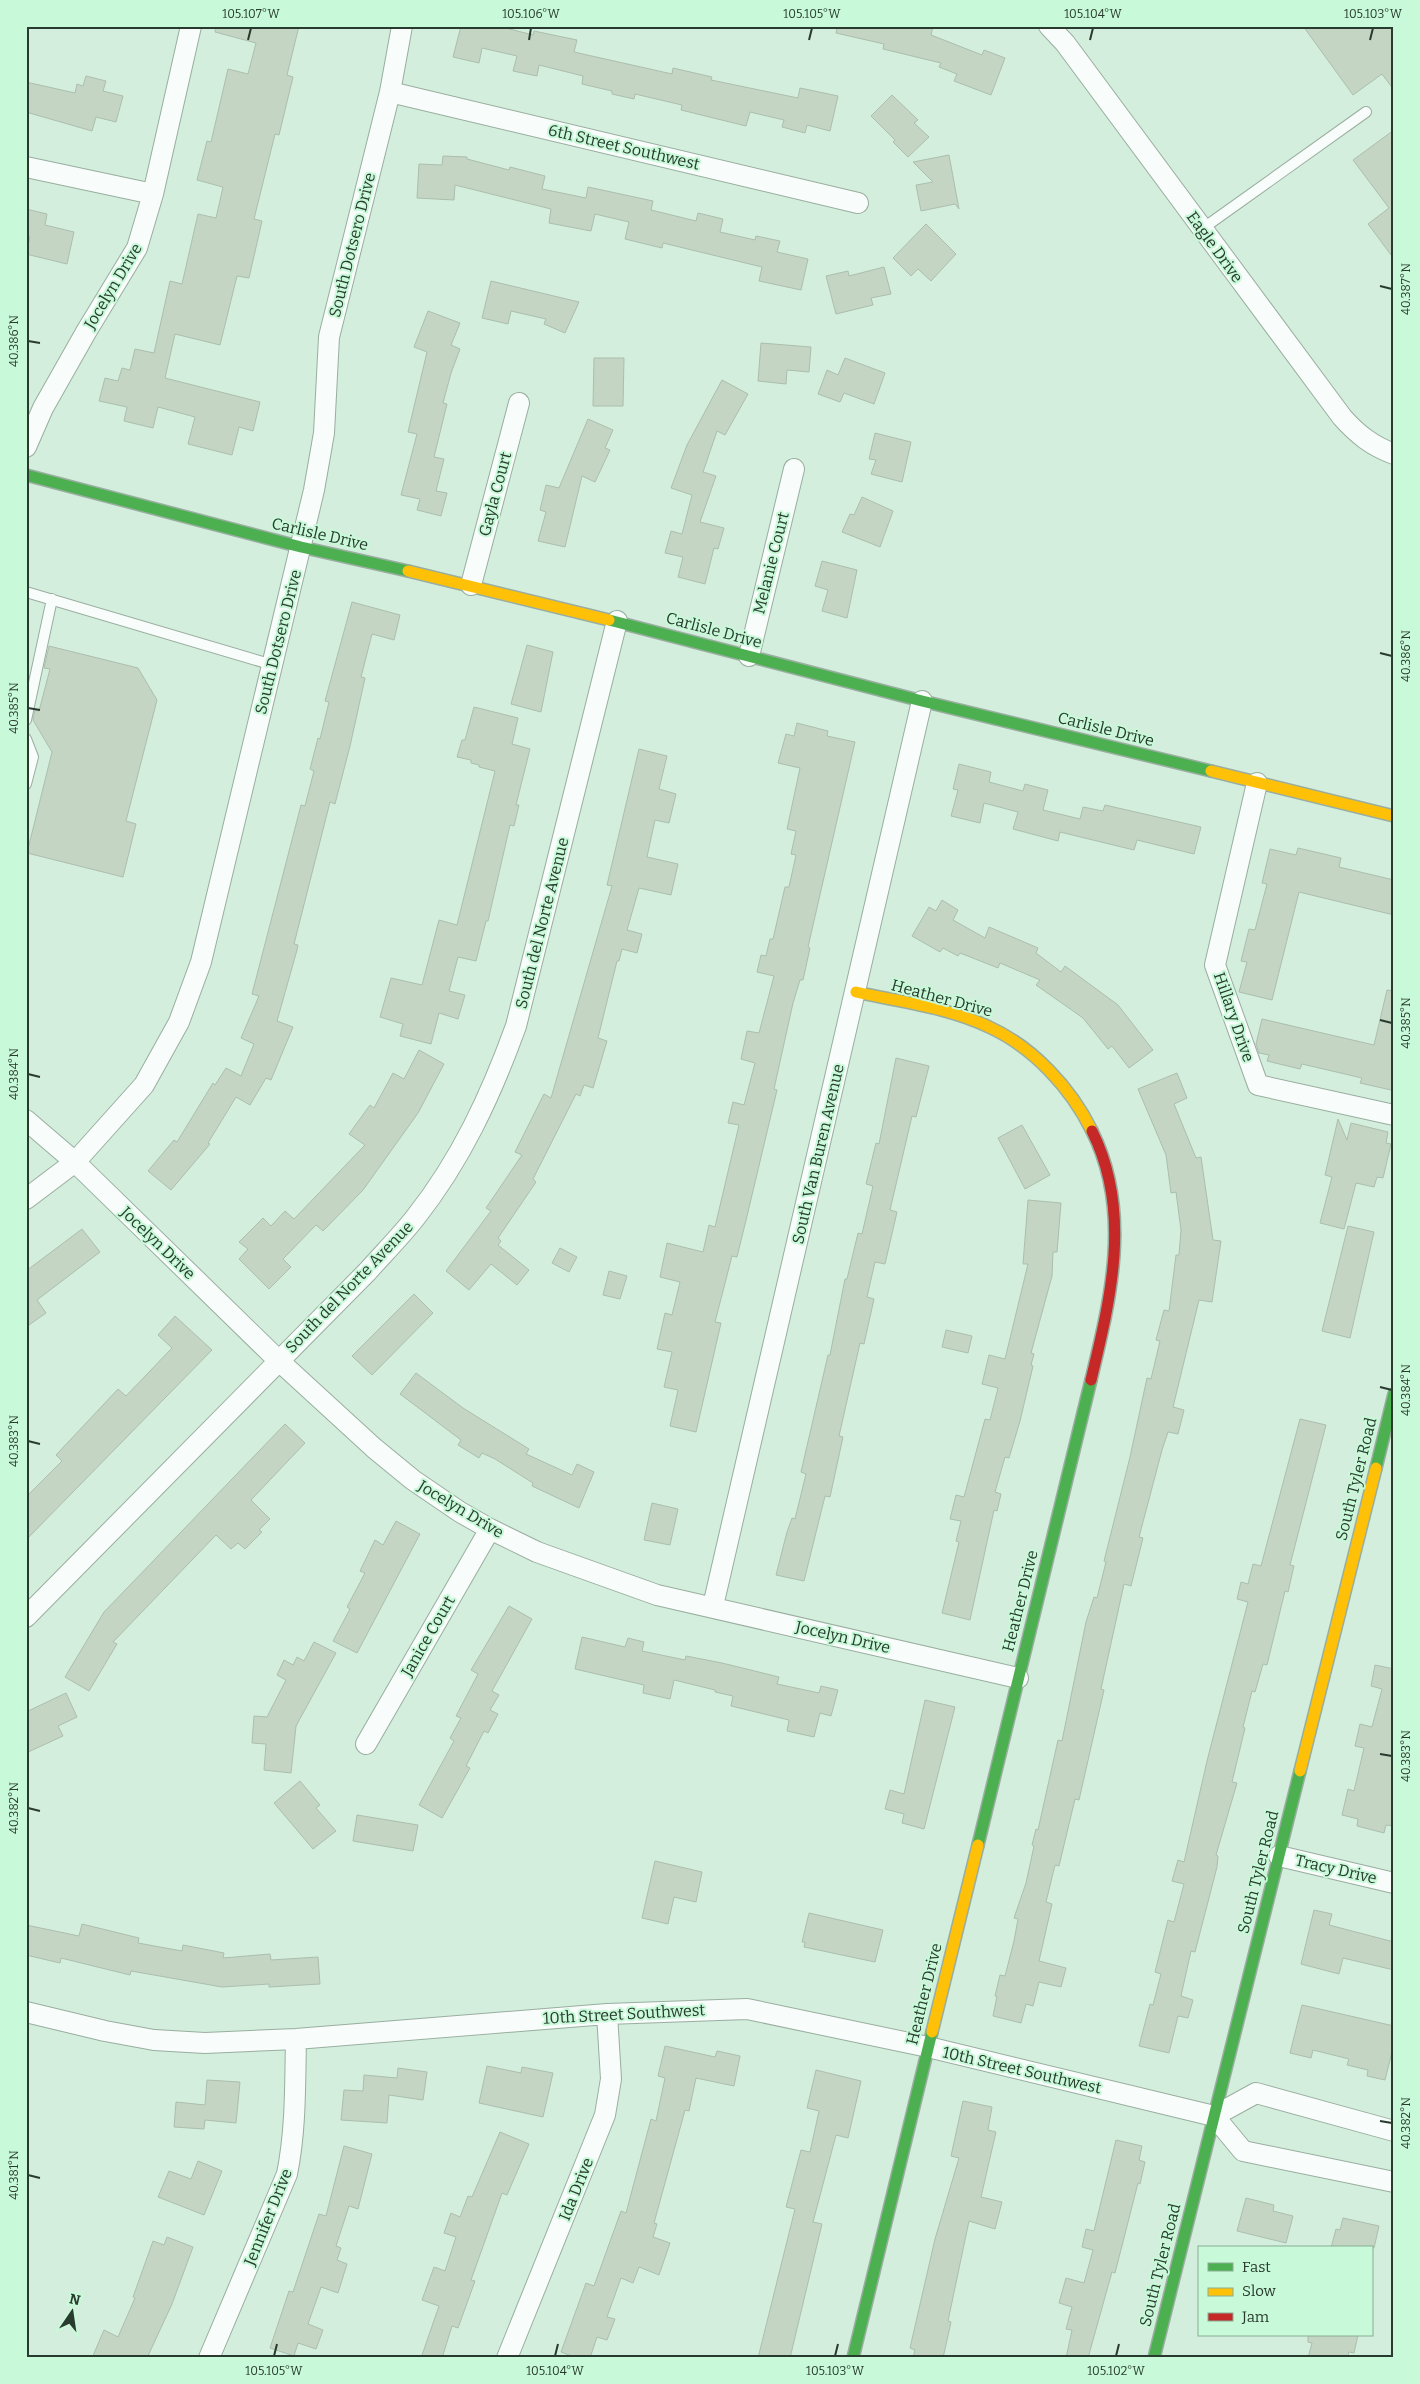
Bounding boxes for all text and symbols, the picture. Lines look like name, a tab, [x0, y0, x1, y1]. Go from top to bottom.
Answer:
text: 105.107°W	[222, 7, 280, 21]
text: 105.106°W	[502, 7, 561, 21]
text: 105.105°W	[783, 7, 841, 21]
text: 105.104°W	[1064, 7, 1122, 21]
text: 105.103°W	[1344, 7, 1403, 21]
street label: 6th Street Southwest	[546, 120, 702, 174]
street label: South Dotsero Drive	[325, 171, 379, 319]
street label: Eagle Drive	[1183, 208, 1247, 286]
street label: Jocelyn Drive	[80, 240, 146, 333]
text: 40.387°N	[1399, 263, 1413, 315]
text: 40.386°N	[7, 314, 21, 367]
street label: Gayla Court	[475, 450, 515, 538]
street label: Melanie Court	[749, 510, 793, 616]
street label: Carlisle Drive	[270, 514, 370, 554]
street label: South Dotsero Drive	[251, 568, 305, 716]
street label: Carlisle Drive	[664, 608, 764, 652]
text: 40.386°N	[1399, 629, 1413, 682]
text: 40.385°N	[7, 682, 21, 734]
street label: Carlisle Drive	[1056, 708, 1156, 750]
street label: South del Norte Avenue	[512, 835, 572, 1011]
street label: Hillary Drive	[1210, 970, 1258, 1064]
street label: Heather Drive	[889, 975, 995, 1021]
text: 40.385°N	[1399, 997, 1413, 1049]
text: 40.384°N	[7, 1048, 21, 1100]
street label: South Van Buren Avenue	[788, 1062, 848, 1246]
street label: Jocelyn Drive	[116, 1202, 199, 1283]
street label: South del Norte Avenue	[281, 1217, 417, 1357]
text: 40.384°N	[1399, 1364, 1413, 1416]
text: 40.383°N	[7, 1414, 21, 1467]
street label: South Tyler Road	[1332, 1415, 1381, 1542]
street label: Jocelyn Drive	[414, 1476, 507, 1542]
street label: Heather Drive	[998, 1548, 1042, 1654]
street label: Janice Court	[397, 1592, 459, 1681]
street label: Jocelyn Drive	[793, 1617, 892, 1657]
text: 40.383°N	[1399, 1729, 1413, 1782]
text: 40.382°N	[7, 1782, 21, 1834]
street label: South Tyler Road	[1234, 1808, 1283, 1935]
street label: Tracy Drive	[1293, 1850, 1379, 1888]
street label: Heather Drive	[902, 1941, 946, 2047]
street label: 10th Street Southwest	[542, 2000, 706, 2028]
street label: 10th Street Southwest	[941, 2042, 1103, 2098]
text: 40.382°N	[1399, 2097, 1413, 2149]
text: 40.381°N	[7, 2150, 21, 2200]
street label: Ida Drive	[555, 2155, 597, 2223]
street label: Jennifer Drive	[240, 2166, 296, 2269]
street label: South Tyler Road	[1136, 2201, 1185, 2328]
legend	[1198, 2246, 1372, 2336]
text: Fast	[1242, 2258, 1271, 2276]
text: Slow	[1242, 2282, 1277, 2300]
north arrow	[48, 2286, 98, 2336]
text: N	[68, 2290, 82, 2309]
text: Jam	[1241, 2308, 1270, 2326]
text: 105.105°W	[245, 2364, 303, 2378]
text: 105.104°W	[526, 2364, 584, 2378]
text: 105.103°W	[806, 2364, 865, 2378]
text: 105.102°W	[1087, 2364, 1146, 2378]

